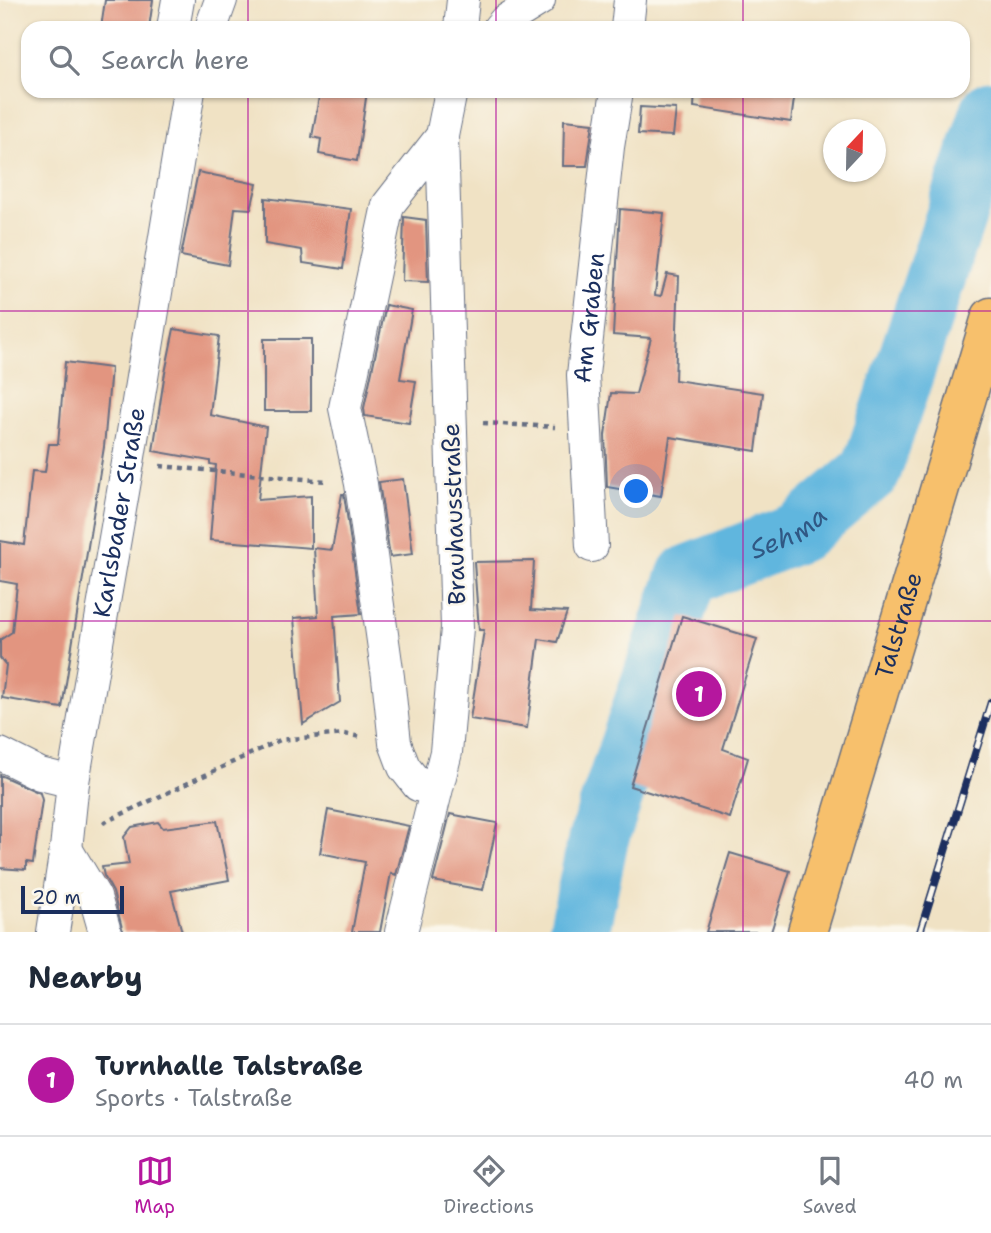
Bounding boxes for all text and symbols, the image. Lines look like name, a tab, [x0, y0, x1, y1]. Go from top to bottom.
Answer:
search box	[21, 21, 970, 98]
icon: search	[45, 41, 83, 79]
text: Search here	[101, 42, 250, 77]
north arrow	[823, 119, 886, 182]
street label: Am Graben	[566, 251, 612, 384]
street label: Karlsbader Straße	[86, 405, 153, 620]
street label: Brauhausstraße	[435, 423, 473, 605]
your location	[619, 474, 653, 508]
water label: Sehma	[744, 498, 834, 567]
street label: Talstraße	[868, 568, 930, 683]
pin: 1	[676, 668, 722, 720]
scale bar	[21, 883, 124, 915]
text: 20 m	[32, 885, 81, 910]
text: Nearby	[28, 957, 143, 998]
text: Turnhalle Talstraße	[95, 1048, 363, 1083]
text: 1	[46, 1065, 56, 1095]
text: 40 m	[903, 1065, 963, 1095]
text: Sports · Talstraße	[95, 1083, 293, 1113]
tab: Map	[134, 1152, 175, 1219]
tab: Directions	[444, 1152, 534, 1219]
tab: Saved	[803, 1152, 857, 1219]

